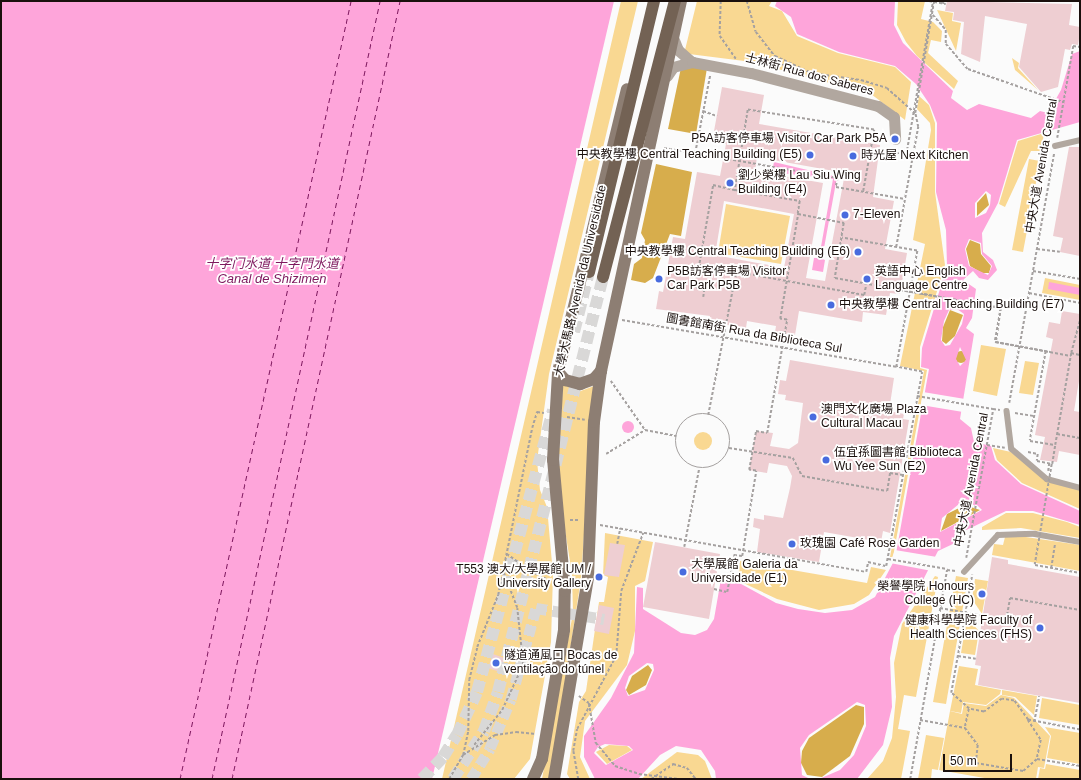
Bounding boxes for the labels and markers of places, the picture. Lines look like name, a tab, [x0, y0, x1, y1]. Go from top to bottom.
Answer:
place label: P5A訪客停車場 Visitor Car Park P5A	[691, 132, 887, 146]
marker: P5A訪客停車場 Visitor Car Park P5A	[890, 134, 900, 144]
place label: 中央教學樓 Central Teaching Building (E5)	[577, 148, 802, 162]
place label: 時光屋 Next Kitchen	[861, 149, 968, 163]
marker: 中央教學樓 Central Teaching Building (E5)	[805, 150, 815, 160]
marker: 時光屋 Next Kitchen	[848, 151, 858, 161]
place label: 劉少榮樓 Lau Siu Wing Building (E4)	[738, 169, 861, 197]
marker: 劉少榮樓 Lau Siu Wing Building (E4)	[725, 178, 735, 188]
place label: 7-Eleven	[853, 208, 900, 222]
marker: 7-Eleven	[840, 210, 850, 220]
place label: 中央教學樓 Central Teaching Building (E6)	[625, 245, 850, 259]
marker: 中央教學樓 Central Teaching Building (E6)	[853, 247, 863, 257]
place label: P5B訪客停車場 Visitor Car Park P5B	[667, 265, 786, 293]
place label: 英語中心 English Language Centre	[875, 265, 968, 293]
marker: P5B訪客停車場 Visitor Car Park P5B	[654, 274, 664, 284]
marker: 英語中心 English Language Centre	[862, 274, 872, 284]
place label: 中央教學樓 Central Teaching Building (E7)	[839, 298, 1064, 312]
marker: 中央教學樓 Central Teaching Building (E7)	[826, 300, 836, 310]
place label: 澳門文化廣場 Plaza Cultural Macau	[821, 403, 926, 431]
marker: 澳門文化廣場 Plaza Cultural Macau	[808, 412, 818, 422]
place label: 伍宜孫圖書館 Biblioteca Wu Yee Sun (E2)	[834, 446, 961, 474]
marker: 伍宜孫圖書館 Biblioteca Wu Yee Sun (E2)	[821, 455, 831, 465]
place label: 玫瑰園 Café Rose Garden	[800, 537, 939, 551]
marker: 玫瑰園 Café Rose Garden	[787, 539, 797, 549]
place label: 大學展館 Galeria da Universidade (E1)	[691, 558, 798, 586]
place label: T553 澳大/大學展館 UM / University Gallery	[456, 563, 591, 591]
marker: 大學展館 Galeria da Universidade (E1)	[678, 567, 688, 577]
marker: T553 澳大/大學展館 UM / University Gallery	[594, 572, 604, 582]
place label: 榮譽學院 Honours College (HC)	[877, 580, 974, 608]
marker: 榮譽學院 Honours College (HC)	[977, 589, 987, 599]
place label: 健康科學學院 Faculty of Health Sciences (FHS)	[905, 614, 1032, 642]
marker: 健康科學學院 Faculty of Health Sciences (FHS)	[1035, 623, 1045, 633]
place label: 隧道通風口 Bocas de ventilação do túnel	[504, 649, 617, 677]
marker: 隧道通風口 Bocas de ventilação do túnel	[491, 658, 501, 668]

